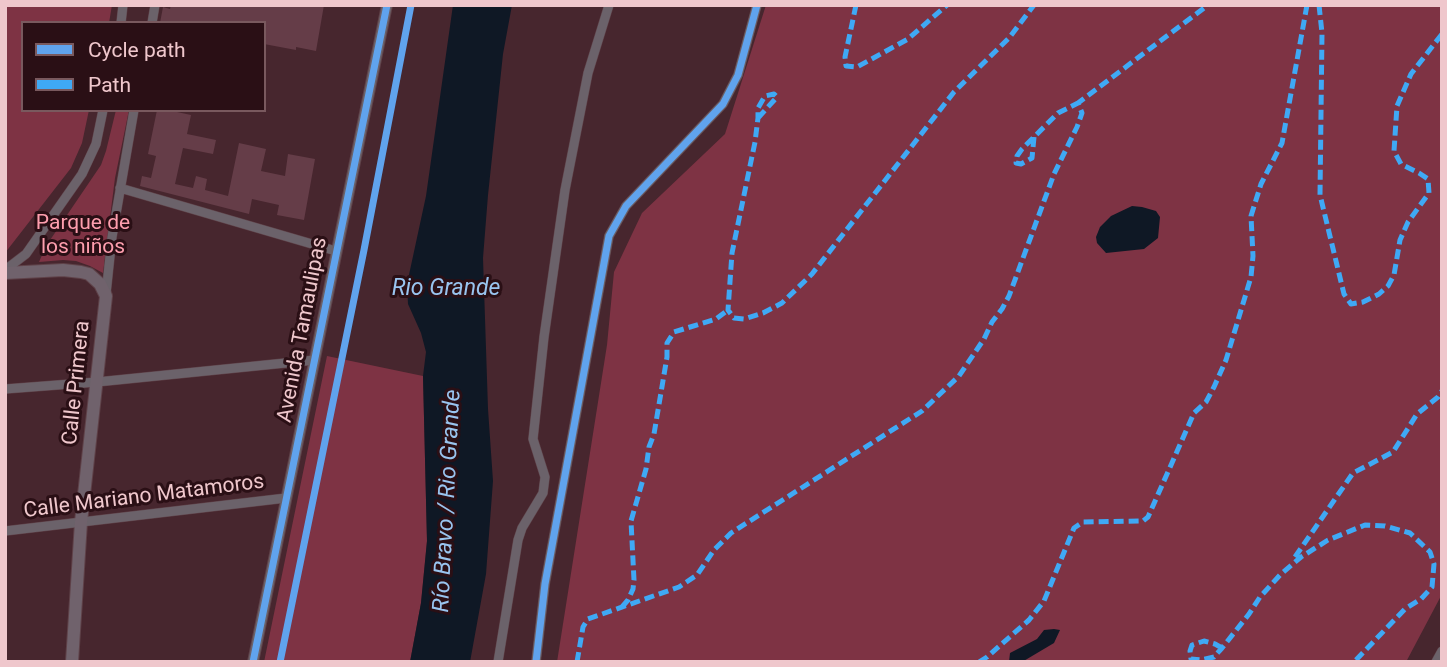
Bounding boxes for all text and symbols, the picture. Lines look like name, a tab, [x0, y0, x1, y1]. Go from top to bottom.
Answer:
legend	[21, 21, 266, 112]
text: Cycle path	[88, 38, 186, 62]
text: Path	[88, 73, 131, 97]
park label: Parque de los niños	[36, 211, 130, 261]
street label: Avenida Tamaulipas	[273, 235, 333, 425]
water label: Rio Grande	[392, 275, 500, 303]
street label: Calle Primera	[58, 320, 96, 446]
water label: Río Bravo / Rio Grande	[428, 389, 468, 613]
street label: Calle Mariano Matamoros	[22, 470, 266, 524]

